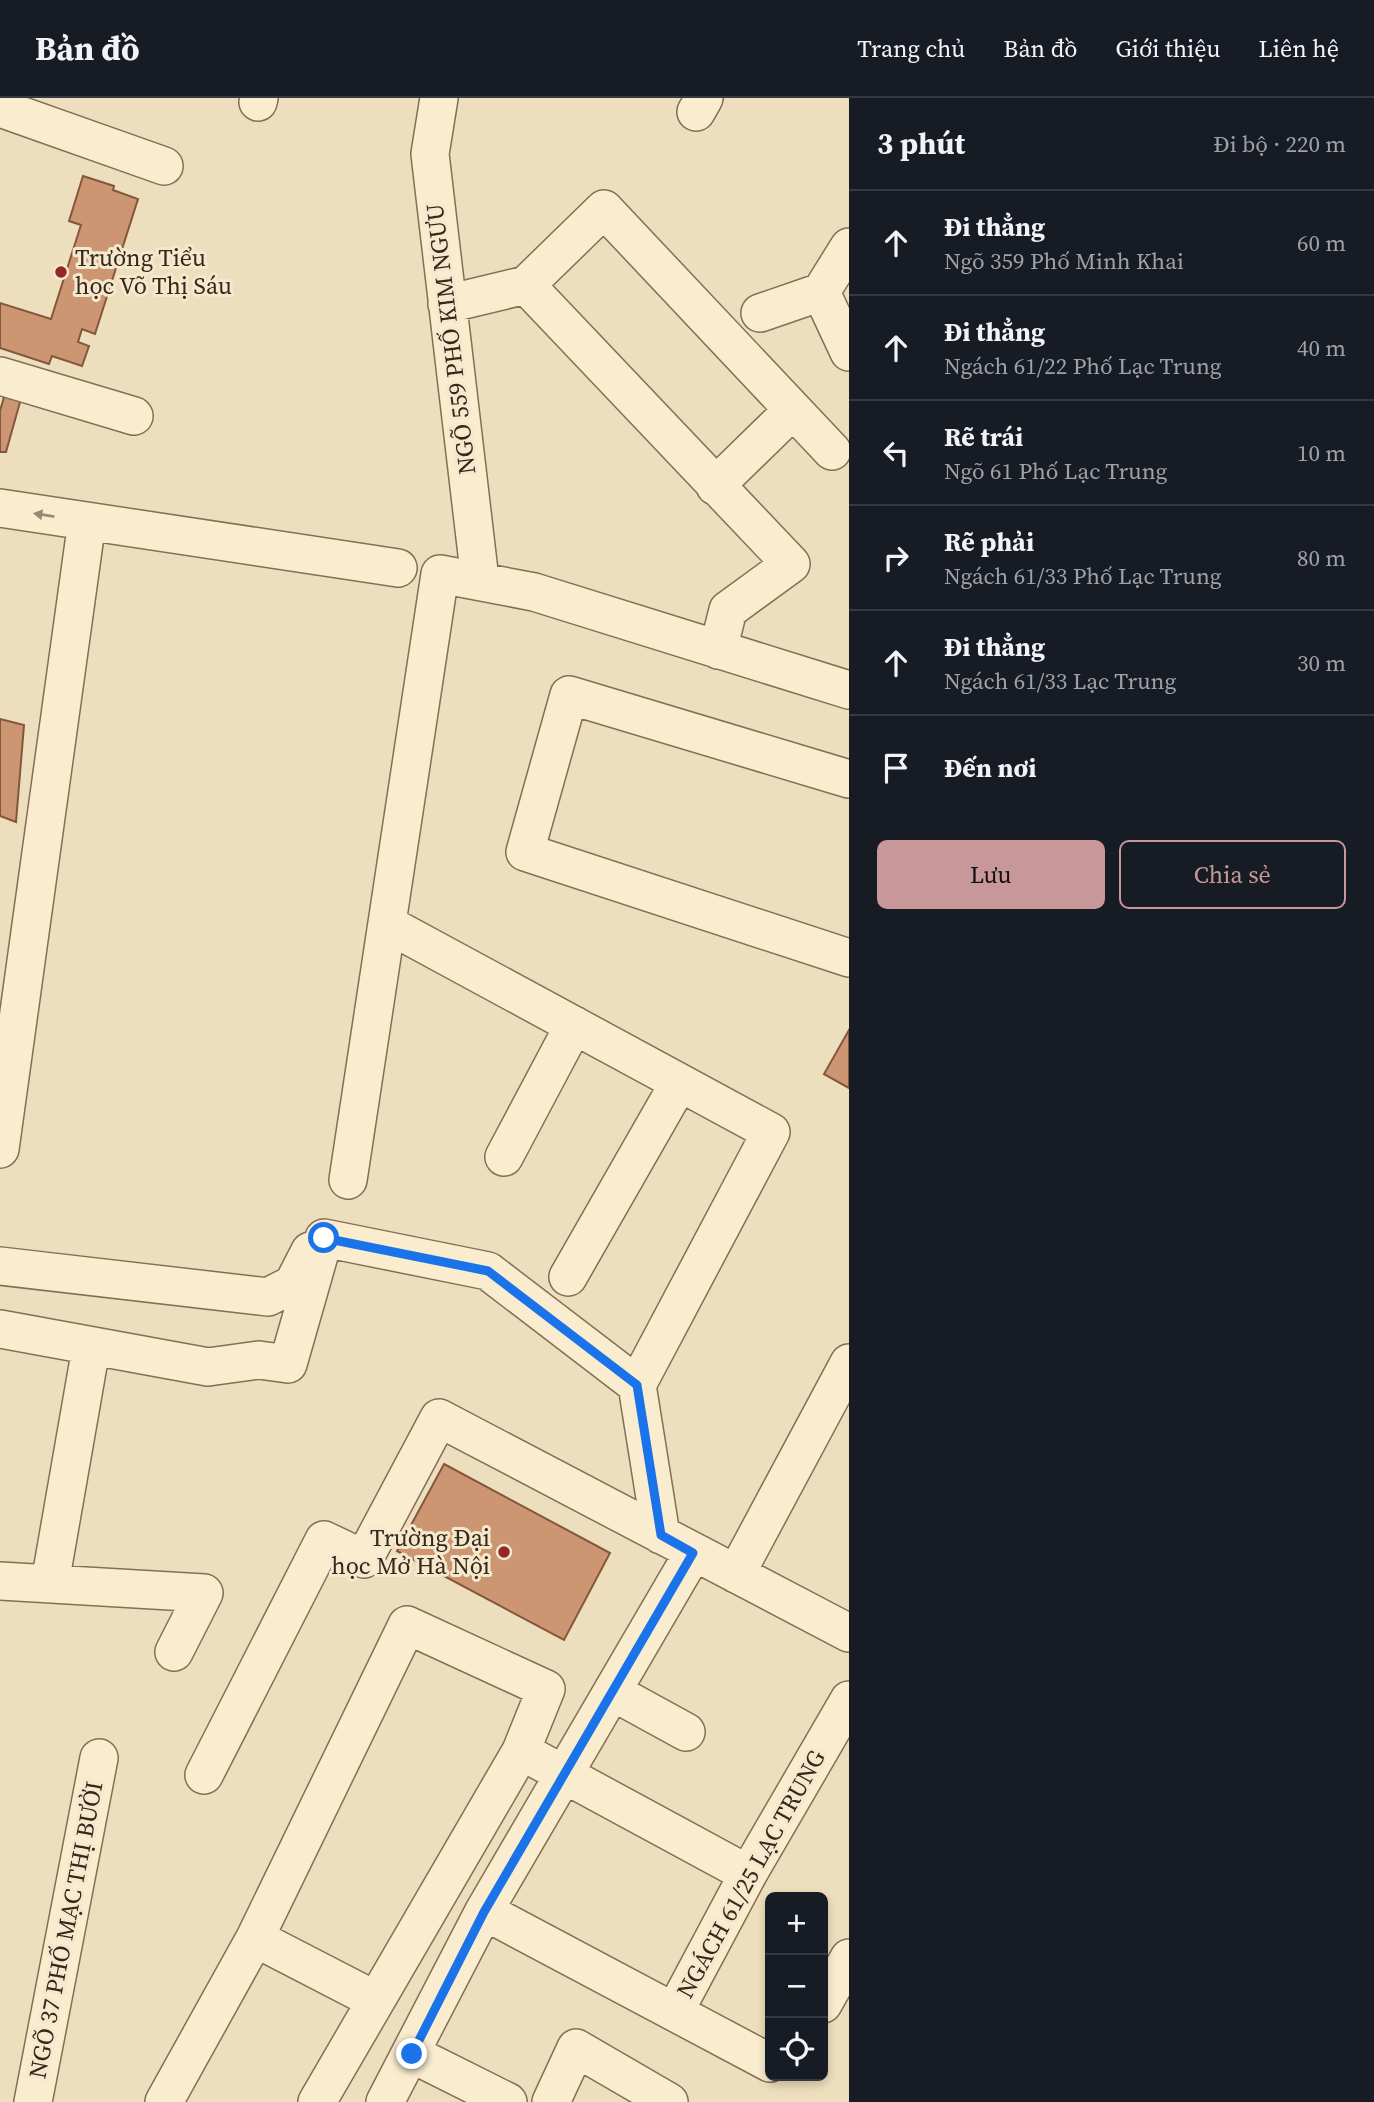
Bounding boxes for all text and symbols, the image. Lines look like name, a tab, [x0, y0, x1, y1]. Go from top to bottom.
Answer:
text: Bản đồ	[35, 26, 140, 71]
text: Trang chủ	[857, 32, 965, 65]
text: Bản đồ	[1003, 32, 1077, 65]
text: Giới thiệu	[1115, 32, 1221, 65]
text: Liên hệ	[1259, 32, 1339, 65]
text: 3 phút	[877, 123, 965, 164]
text: Đi bộ · 220 m	[1213, 128, 1346, 160]
street label: NGÕ 559 PHỐ KIM NGƯU	[418, 202, 483, 476]
text: Đi thẳng	[944, 209, 1045, 245]
icon: ahead	[877, 224, 915, 262]
text: 60 m	[1297, 227, 1346, 259]
place label: Trường Tiểu học Võ Thị Sáu	[75, 241, 232, 302]
text: Ngõ 359 Phố Minh Khai	[944, 245, 1184, 277]
marker: Trường Tiểu học Võ Thị Sáu	[53, 264, 69, 280]
text: Đi thẳng	[944, 314, 1045, 350]
icon: ahead	[877, 329, 915, 367]
text: 40 m	[1297, 332, 1346, 364]
text: Ngách 61/22 Phố Lạc Trung	[944, 350, 1222, 382]
text: Rẽ trái	[944, 419, 1023, 455]
icon: left	[877, 434, 915, 472]
text: 10 m	[1297, 437, 1346, 469]
text: Ngõ 61 Phố Lạc Trung	[944, 455, 1168, 487]
one-way arrow	[32, 509, 54, 520]
text: Rẽ phải	[944, 524, 1034, 560]
icon: right	[877, 539, 915, 577]
text: 80 m	[1297, 542, 1346, 574]
text: Ngách 61/33 Phố Lạc Trung	[944, 560, 1222, 592]
text: Đi thẳng	[944, 629, 1045, 665]
icon: ahead	[877, 644, 915, 682]
text: 30 m	[1297, 647, 1346, 679]
text: Ngách 61/33 Lạc Trung	[944, 665, 1176, 697]
icon: arrive	[877, 749, 915, 787]
text: Đến nơi	[944, 750, 1036, 786]
button: Lưu	[877, 840, 1105, 909]
button: Chia sẻ	[1119, 840, 1346, 909]
route start	[308, 1222, 339, 1253]
place label: Trường Đại học Mở Hà Nội	[331, 1521, 490, 1582]
marker: Trường Đại học Mở Hà Nội	[496, 1544, 512, 1560]
street label: NGÁCH 61/25 LẠC TRUNG	[668, 1743, 833, 2004]
street label: NGÕ 37 PHỐ MẠC THỊ BƯỞI	[21, 1779, 111, 2081]
map controls	[765, 1892, 828, 2081]
button: +	[765, 1892, 828, 1955]
button: −	[765, 1955, 828, 2018]
button: locate	[765, 2018, 828, 2081]
route end	[396, 2038, 427, 2069]

